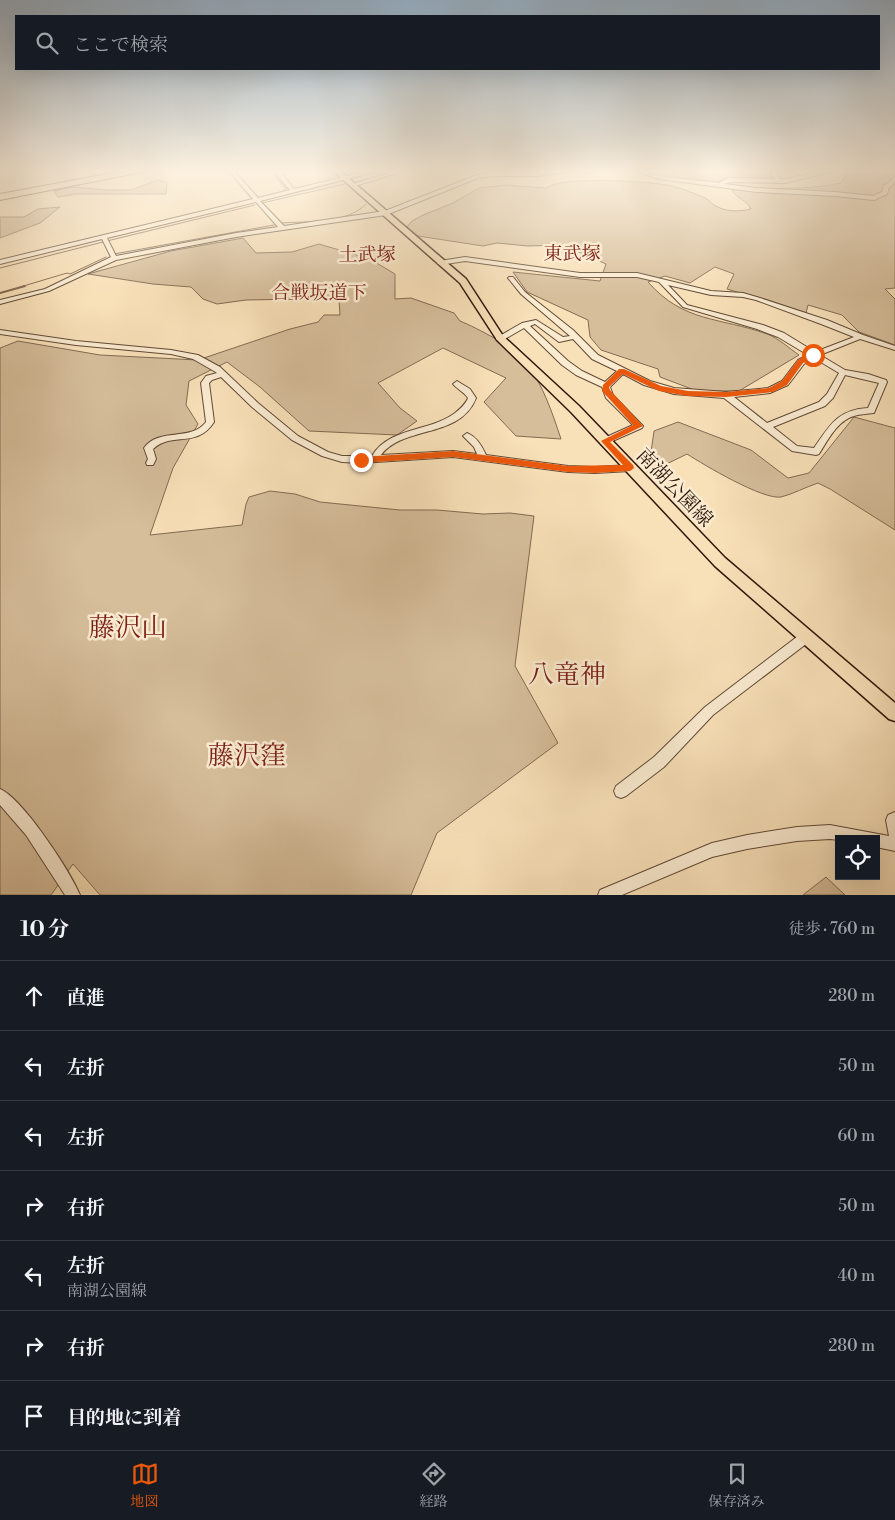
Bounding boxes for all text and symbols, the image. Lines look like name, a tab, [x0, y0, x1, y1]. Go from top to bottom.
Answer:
search box	[15, 15, 880, 70]
icon: search	[33, 29, 61, 57]
text: ここで検索	[73, 33, 168, 57]
district label: 東武塚	[543, 242, 601, 266]
district label: 土武塚	[338, 243, 396, 267]
district label: 合戦坂道下	[271, 281, 367, 305]
route start	[802, 344, 825, 367]
street label: 南湖公園線	[630, 443, 718, 533]
route end	[350, 449, 373, 472]
district label: 藤沢山	[89, 612, 167, 644]
district label: 八竜神	[528, 659, 606, 691]
district label: 藤沢窪	[208, 740, 286, 772]
map controls	[835, 835, 880, 880]
button: locate	[835, 835, 880, 880]
text: 10 分	[20, 917, 69, 943]
text: 徒歩 · 760 m	[789, 919, 875, 939]
icon: ahead	[20, 982, 48, 1010]
text: 直進	[67, 986, 105, 1010]
text: 280 m	[828, 986, 875, 1006]
icon: left	[20, 1052, 48, 1080]
text: 左折	[67, 1056, 105, 1080]
text: 50 m	[838, 1056, 875, 1076]
icon: left	[20, 1122, 48, 1150]
text: 左折	[67, 1126, 105, 1150]
text: 60 m	[837, 1126, 875, 1146]
icon: right	[20, 1192, 48, 1220]
text: 右折	[67, 1196, 105, 1220]
text: 50 m	[838, 1196, 875, 1216]
text: 左折	[67, 1254, 105, 1278]
icon: left	[20, 1262, 48, 1290]
text: 40 m	[838, 1266, 875, 1286]
text: 南湖公園線	[67, 1281, 147, 1301]
icon: right	[20, 1332, 48, 1360]
text: 右折	[67, 1336, 105, 1360]
text: 280 m	[828, 1336, 875, 1356]
icon: arrive	[20, 1402, 48, 1430]
text: 目的地に到着	[67, 1406, 181, 1430]
tab: 地図	[131, 1460, 159, 1511]
tab: 経路	[420, 1460, 448, 1511]
tab: 保存済み	[709, 1460, 765, 1511]

